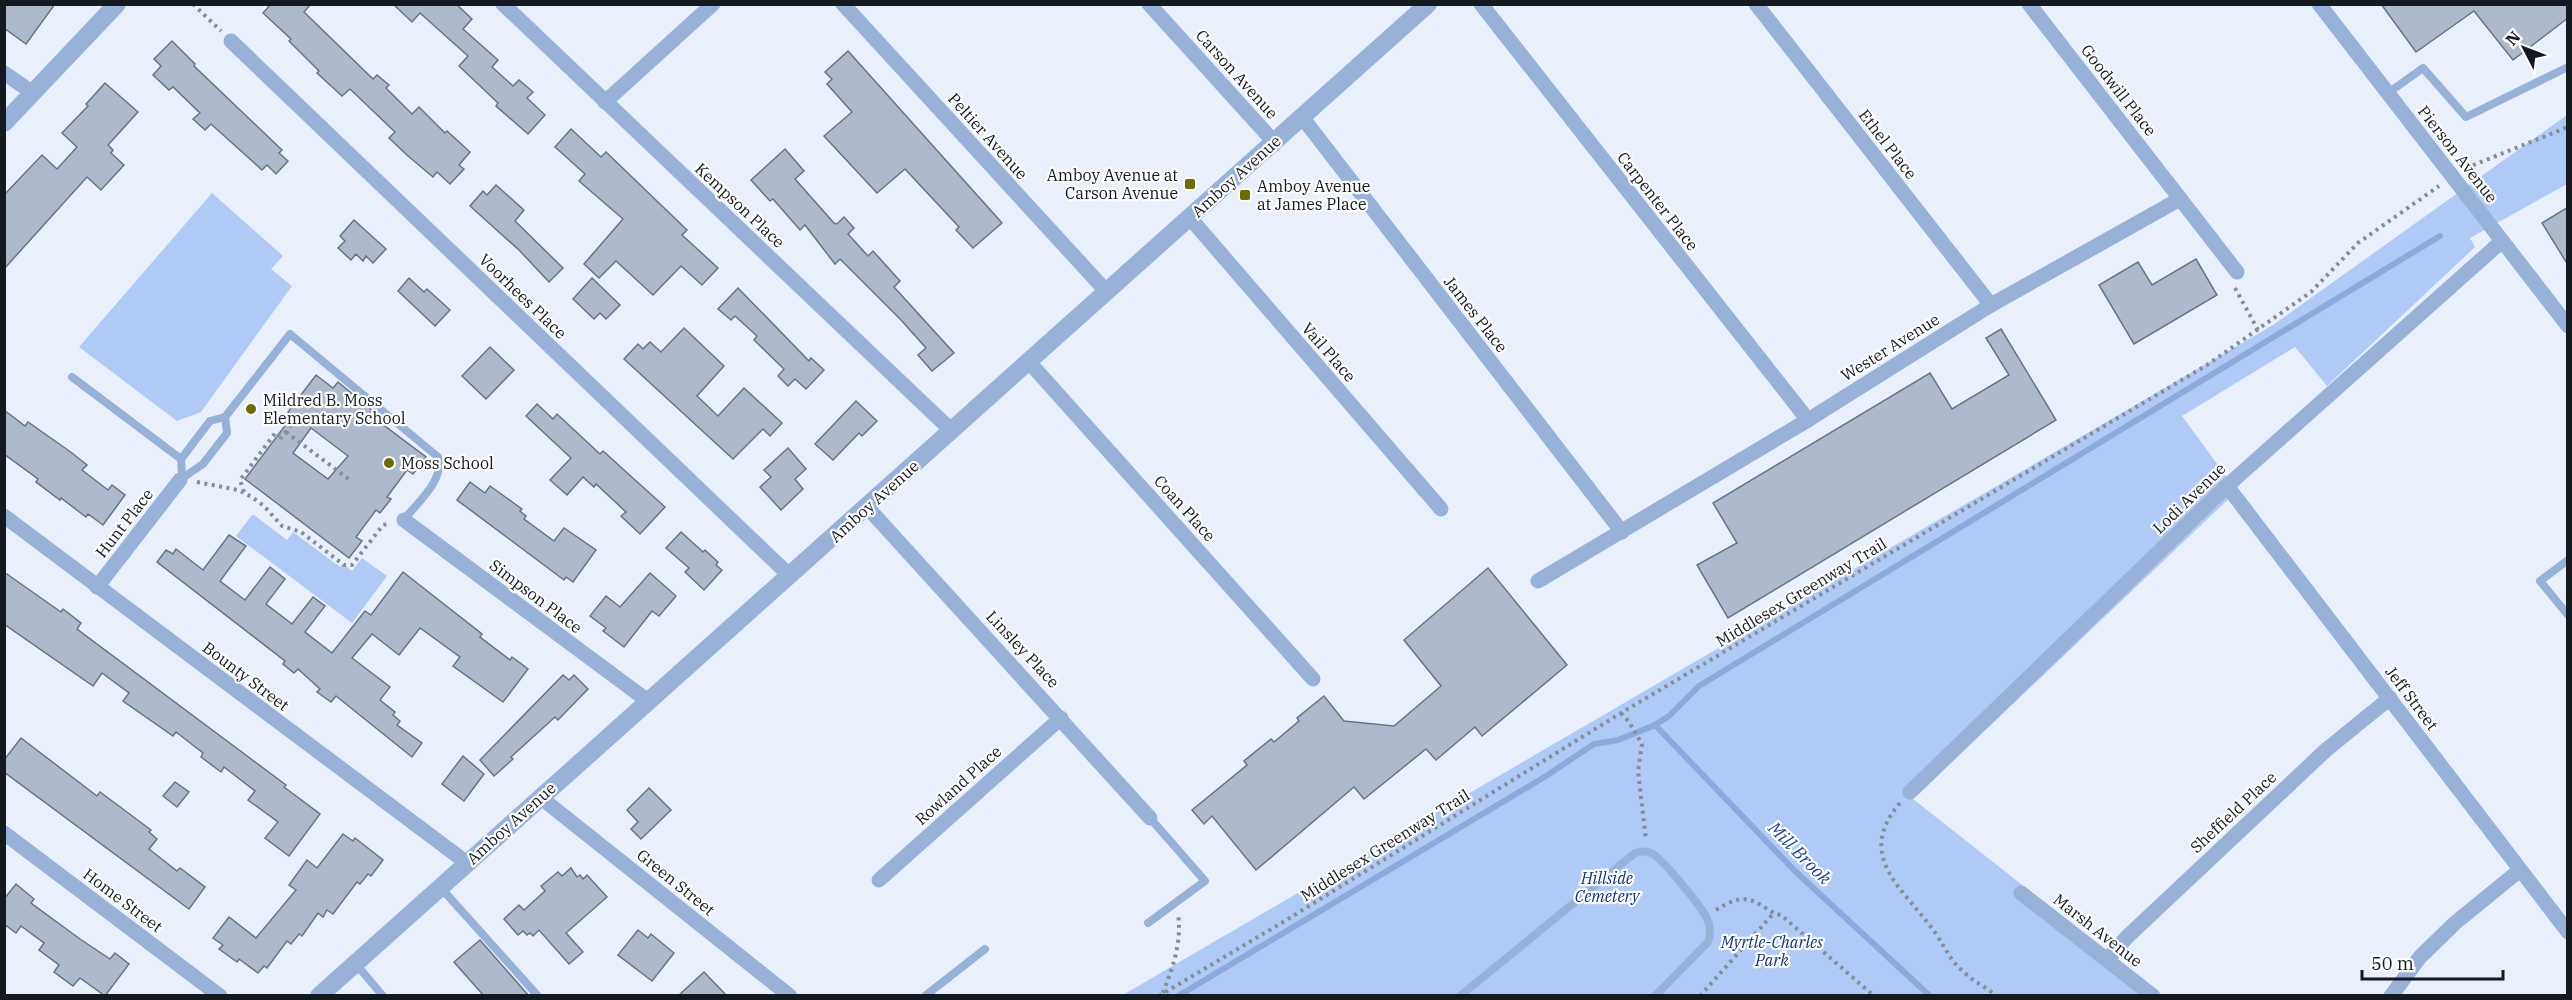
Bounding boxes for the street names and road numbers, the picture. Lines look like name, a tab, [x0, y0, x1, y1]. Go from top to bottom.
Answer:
street label: Carson Avenue	[1192, 25, 1282, 123]
street label: Goodwill Place	[2077, 40, 2161, 140]
street label: Peltier Avenue	[944, 89, 1032, 183]
street label: Pierson Avenue	[2414, 101, 2502, 207]
street label: Ethel Place	[1855, 105, 1921, 183]
street label: Amboy Avenue	[1187, 131, 1285, 221]
street label: Carpenter Place	[1613, 148, 1703, 254]
street label: Kempson Place	[691, 158, 789, 252]
street label: Voorhees Place	[475, 249, 571, 343]
street label: James Place	[1440, 272, 1512, 356]
street label: Wester Avenue	[1837, 309, 1943, 385]
street label: Vail Place	[1298, 318, 1360, 386]
street label: Amboy Avenue	[825, 456, 923, 546]
street label: Lodi Avenue	[2148, 458, 2230, 538]
street label: Coan Place	[1150, 471, 1220, 545]
street label: Hunt Place	[91, 484, 157, 562]
street label: Middlesex Greenway Trail	[1712, 533, 1890, 651]
street label: Simpson Place	[486, 555, 586, 637]
street label: Linsley Place	[982, 606, 1064, 692]
street label: Bounty Street	[199, 637, 293, 715]
street label: Jeff Street	[2381, 662, 2443, 734]
street label: Rowland Place	[911, 741, 1005, 829]
street label: Sheffield Place	[2186, 767, 2280, 857]
street label: Amboy Avenue	[462, 778, 560, 868]
street label: Middlesex Greenway Trail	[1297, 785, 1473, 905]
street label: Green Street	[633, 844, 719, 920]
street label: Home Street	[79, 864, 167, 937]
street label: Marsh Avenue	[2049, 889, 2147, 971]

